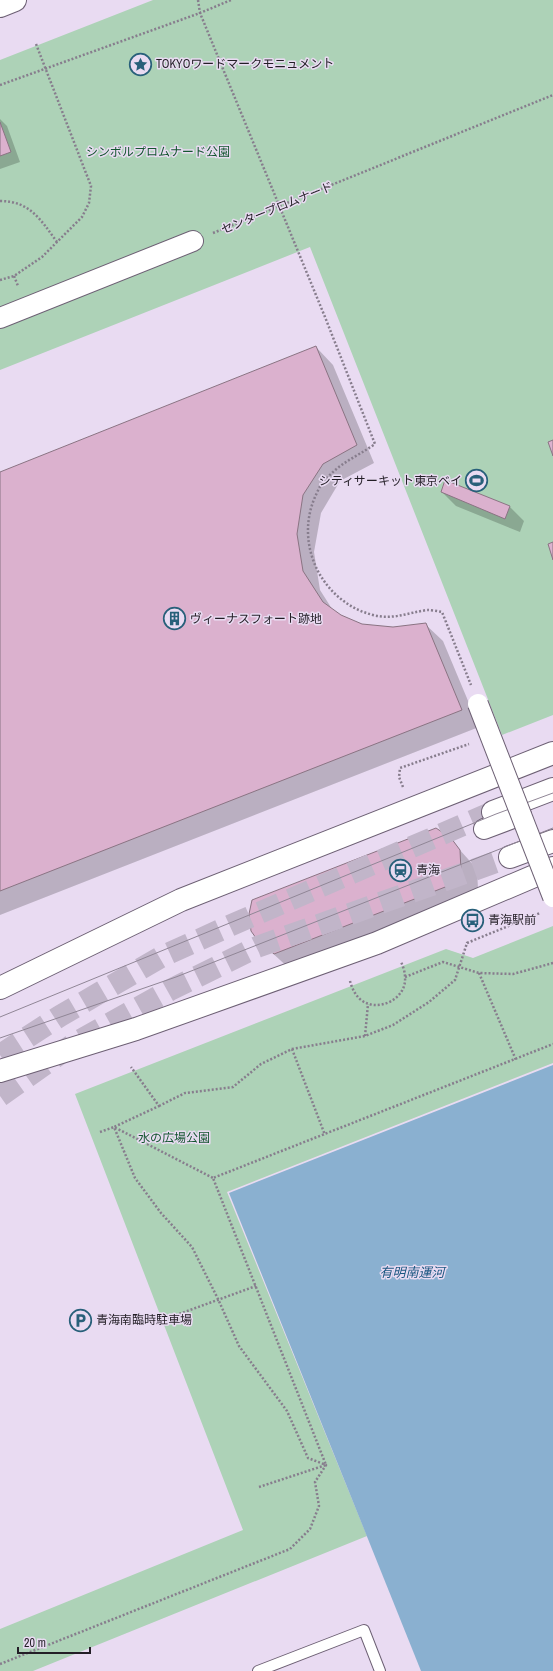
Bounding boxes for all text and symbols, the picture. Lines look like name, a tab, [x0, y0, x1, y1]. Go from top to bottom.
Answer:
place icon: TOKYOワードマークモニュメント	[127, 51, 153, 77]
place label: TOKYOワードマークモニュメント	[156, 56, 334, 72]
park label: シンボルプロムナード公園	[86, 144, 230, 160]
street label: センタープロムナード	[219, 178, 335, 238]
sports icon: シティサーキット東京ベイ	[464, 468, 490, 494]
place label: シティサーキット東京ベイ	[319, 473, 462, 489]
building icon: ヴィーナスフォート跡地	[162, 606, 188, 632]
place label: ヴィーナスフォート跡地	[190, 611, 322, 627]
station icon: 青海	[387, 857, 413, 883]
place label: 青海	[416, 862, 440, 878]
bus stop icon: 青海駅前	[459, 907, 485, 933]
place label: 青海駅前	[488, 912, 536, 928]
park label: 水の広場公園	[138, 1130, 210, 1146]
water label: 有明南運河	[379, 1264, 447, 1281]
parking icon: 青海南臨時駐車場	[68, 1307, 94, 1333]
place label: 青海南臨時駐車場	[96, 1312, 192, 1328]
scale bar	[18, 1629, 90, 1655]
text: 20 m	[24, 1635, 46, 1651]

